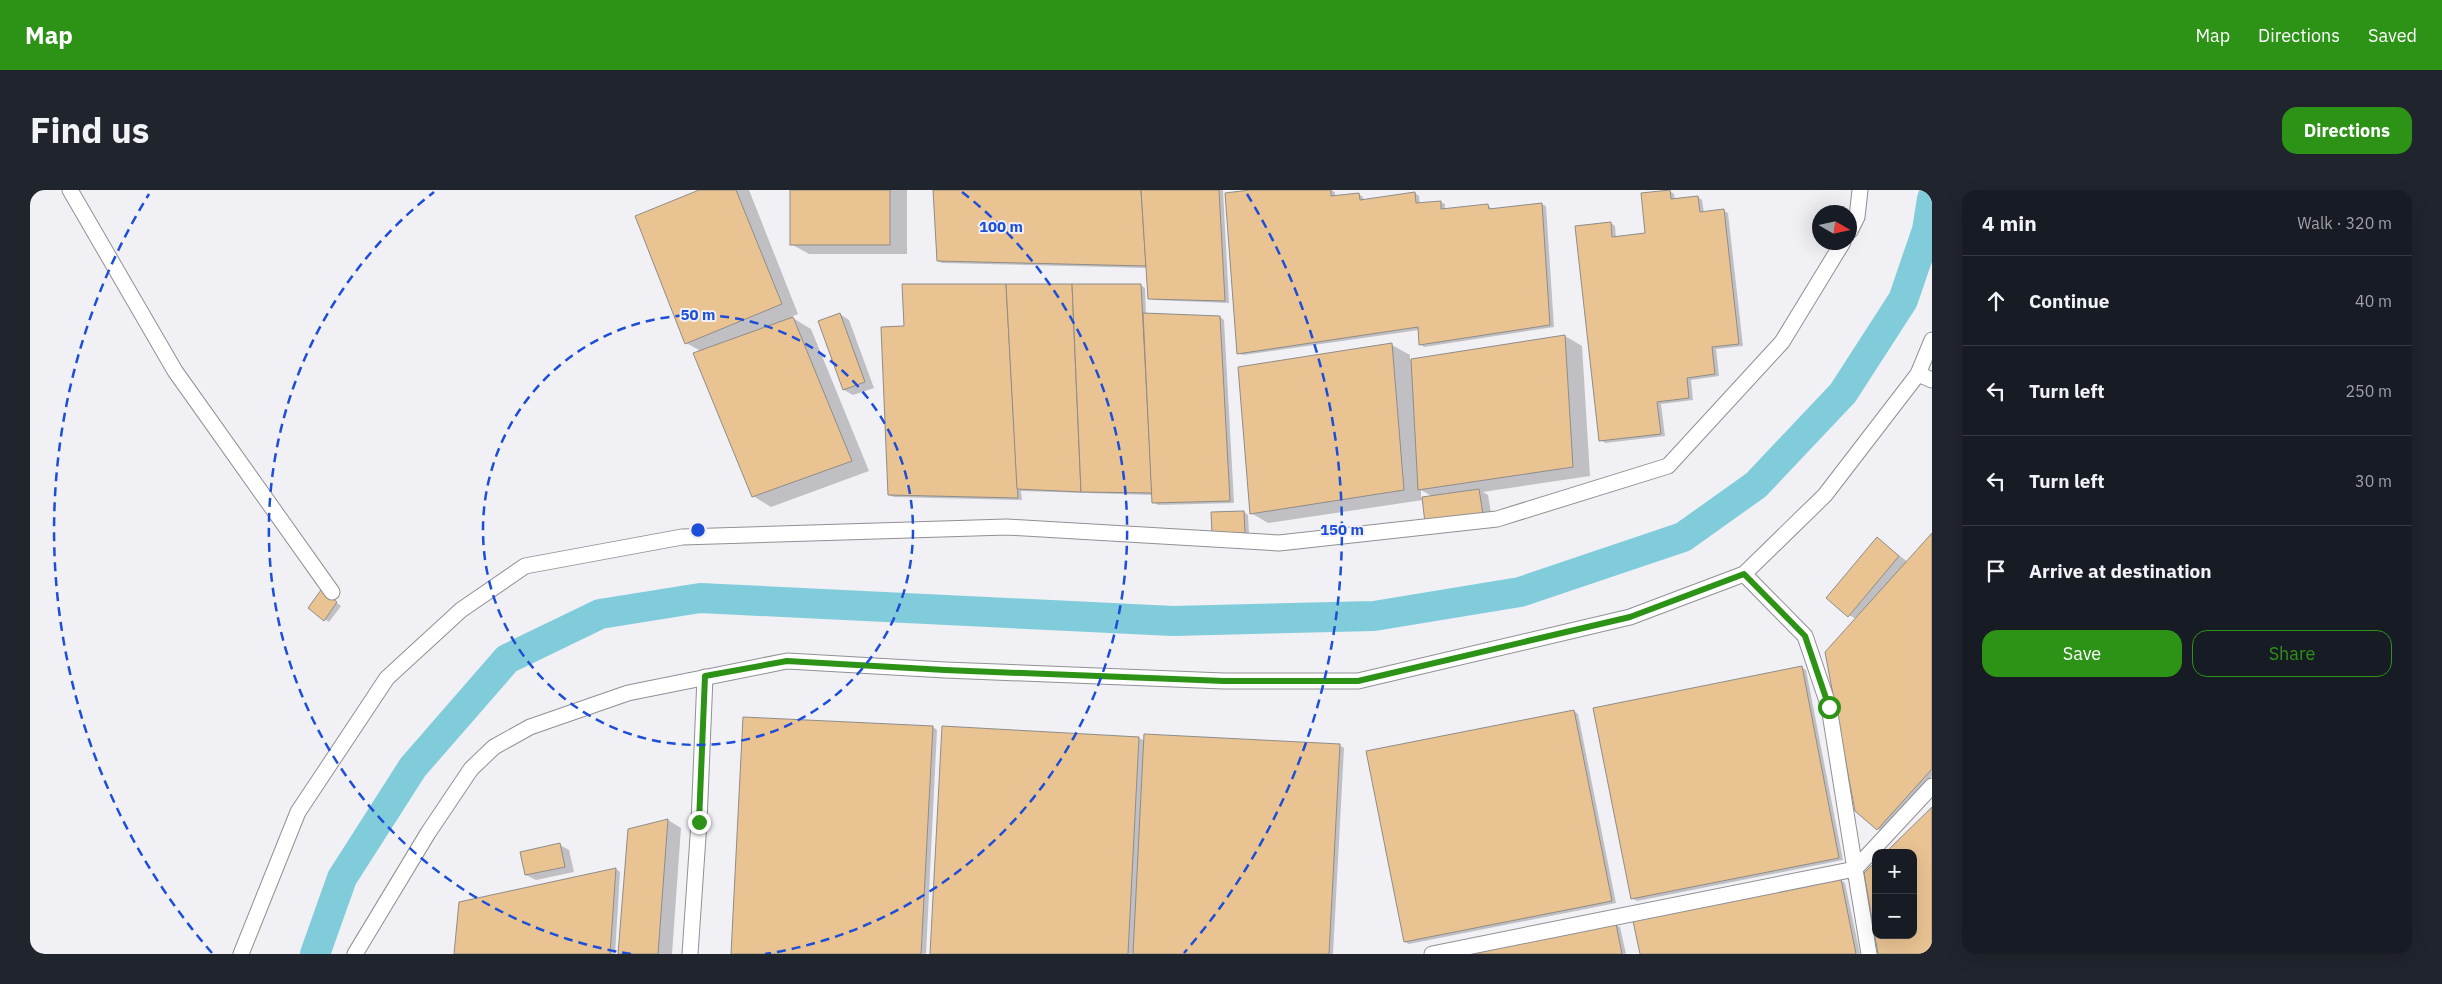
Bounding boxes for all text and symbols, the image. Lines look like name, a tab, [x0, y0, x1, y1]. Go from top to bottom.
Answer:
text: Map	[25, 19, 73, 51]
text: Map	[2195, 24, 2230, 47]
text: Directions	[2258, 24, 2340, 47]
text: Saved	[2368, 24, 2417, 47]
text: Find us	[30, 107, 149, 153]
button: Directions	[2282, 107, 2412, 154]
north arrow	[1812, 205, 1857, 250]
text: 4 min	[1982, 209, 2037, 237]
text: Walk · 320 m	[2297, 213, 2392, 233]
text: 100 m	[979, 217, 1023, 236]
icon: ahead	[1982, 287, 2010, 315]
text: Continue	[2029, 289, 2109, 313]
text: 40 m	[2355, 291, 2392, 311]
text: 50 m	[681, 305, 715, 324]
icon: left	[1982, 377, 2010, 405]
text: Turn left	[2029, 379, 2105, 403]
text: 250 m	[2345, 381, 2392, 401]
icon: left	[1982, 467, 2010, 495]
text: Turn left	[2029, 469, 2105, 493]
text: 30 m	[2355, 471, 2392, 491]
text: 150 m	[1320, 520, 1364, 539]
centre of rings	[689, 521, 707, 539]
icon: arrive	[1982, 557, 2010, 585]
text: Arrive at destination	[2029, 559, 2212, 583]
button: Save	[1982, 630, 2182, 677]
button: Share	[2192, 630, 2392, 677]
route start	[1818, 696, 1841, 719]
route end	[688, 811, 711, 834]
map controls	[1872, 849, 1917, 939]
button: +	[1872, 849, 1917, 894]
button: −	[1872, 894, 1917, 939]

